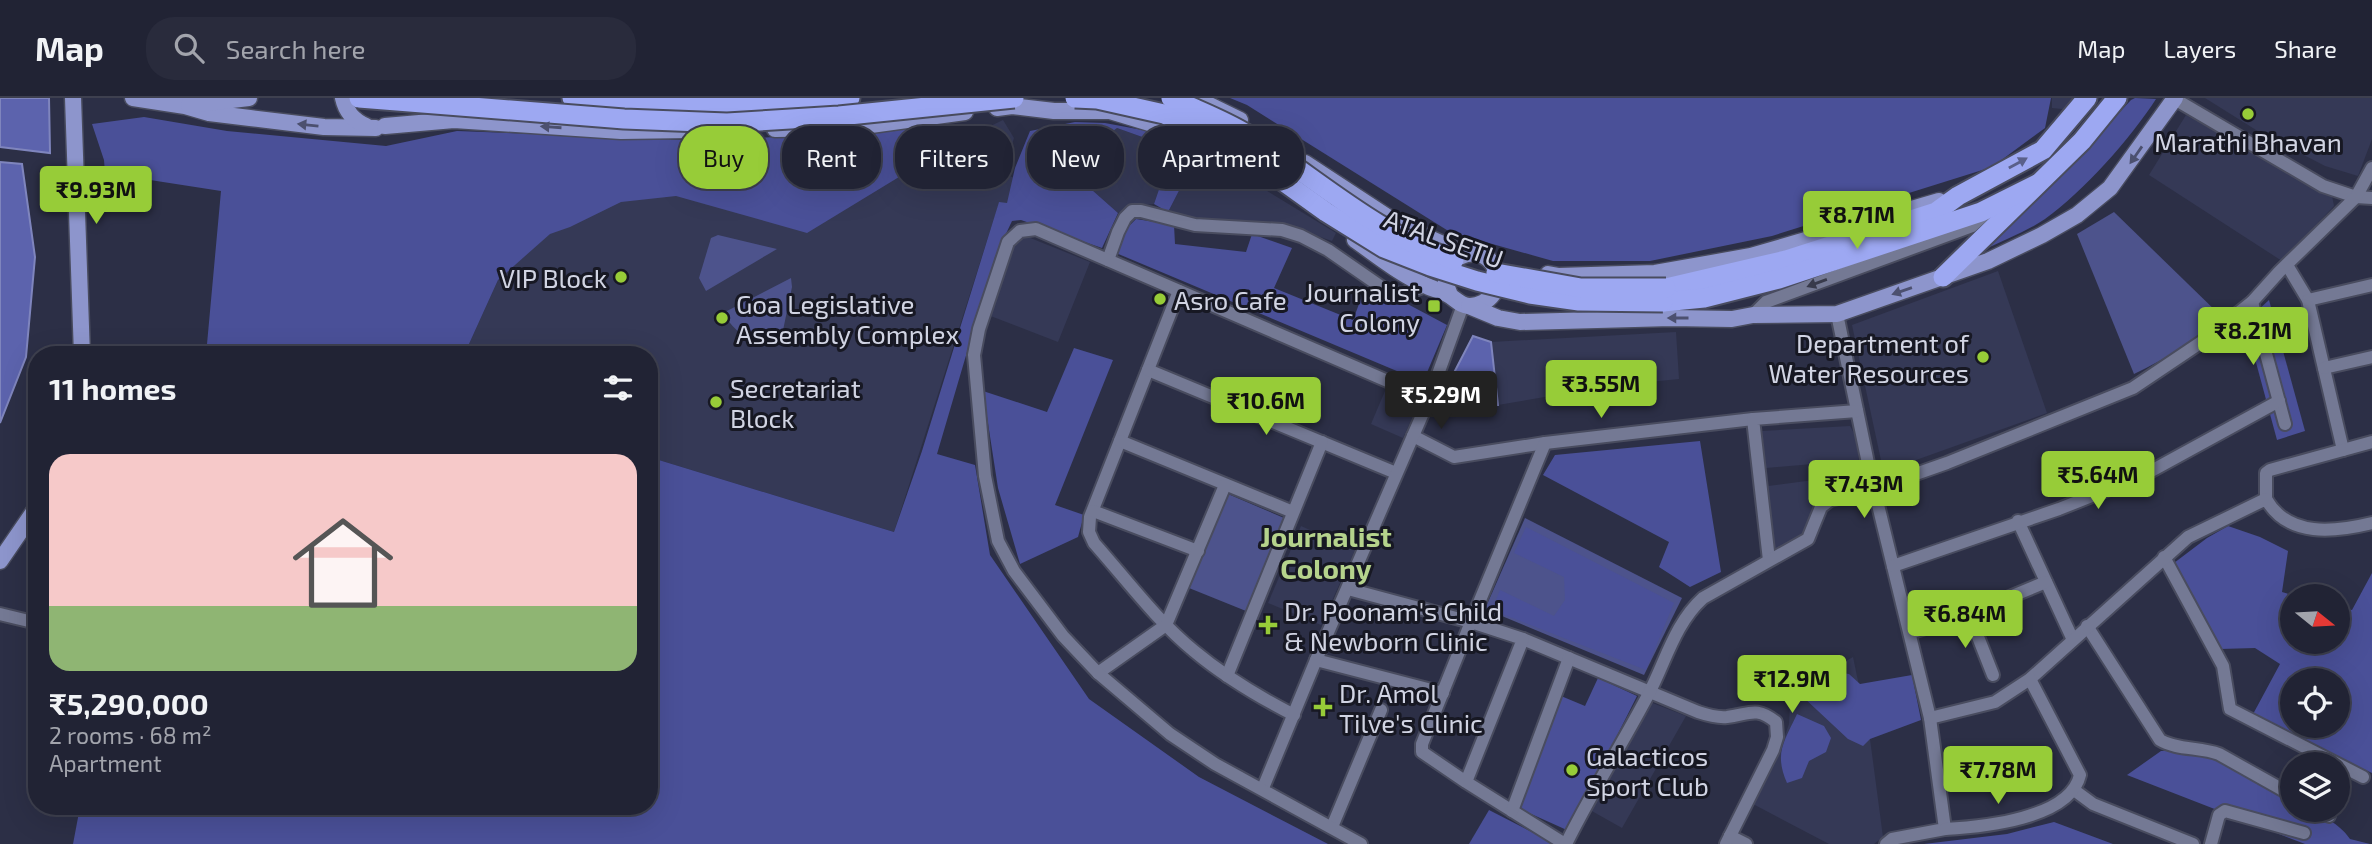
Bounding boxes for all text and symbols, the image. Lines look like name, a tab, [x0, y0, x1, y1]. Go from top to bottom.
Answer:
search box	[146, 17, 636, 80]
text: Map	[35, 28, 104, 68]
icon: search	[170, 29, 208, 67]
text: Search here	[226, 33, 365, 64]
text: Map	[2077, 34, 2125, 63]
text: Layers	[2163, 34, 2236, 63]
text: Share	[2274, 34, 2337, 63]
marker: Marathi Bhavan	[2240, 106, 2256, 122]
one-way arrow	[297, 119, 319, 130]
one-way arrow	[540, 121, 562, 132]
chip: Buy	[679, 126, 768, 189]
chip: Rent	[782, 126, 881, 189]
chip: Filters	[895, 126, 1013, 189]
chip: New	[1027, 126, 1124, 189]
chip: Apartment	[1138, 126, 1304, 189]
place label: Marathi Bhavan	[2154, 126, 2342, 157]
one-way arrow	[2129, 146, 2143, 164]
one-way arrow	[2008, 158, 2028, 169]
pin: ₹9.93M	[39, 166, 153, 226]
text: ₹9.93M	[56, 175, 136, 203]
pin: ₹8.71M	[1800, 192, 1914, 251]
text: ₹8.71M	[1819, 200, 1895, 228]
street label: ATAL SETU	[1380, 202, 1508, 274]
place label: VIP Block	[499, 262, 607, 293]
marker: VIP Block	[613, 269, 629, 285]
place label: Journalist Colony	[1304, 276, 1420, 337]
one-way arrow	[1807, 278, 1828, 289]
place label: Asro Cafe	[1174, 284, 1287, 315]
one-way arrow	[1891, 286, 1912, 297]
place label: Goa Legislative Assembly Complex	[736, 288, 959, 349]
marker: Asro Cafe	[1152, 291, 1168, 307]
marker: Journalist Colony	[1426, 298, 1442, 314]
pin: ₹8.21M	[2196, 308, 2310, 367]
marker: Goa Legislative Assembly Complex	[714, 310, 730, 326]
one-way arrow	[1667, 312, 1689, 324]
text: ₹8.21M	[2214, 316, 2292, 344]
place label: Department of Water Resources	[1768, 327, 1970, 388]
marker: Department of Water Resources	[1975, 349, 1991, 365]
pin: ₹3.55M	[1544, 360, 1658, 420]
icon: filters	[599, 369, 637, 407]
text: ₹3.55M	[1562, 369, 1640, 397]
text: 11 homes	[49, 370, 176, 406]
place label: Secretariat Block	[730, 372, 861, 433]
pin: ₹5.29M	[1384, 372, 1498, 431]
pin: ₹10.6M	[1209, 378, 1323, 437]
text: ₹5.29M	[1401, 380, 1481, 408]
text: ₹10.6M	[1227, 386, 1305, 414]
marker: Secretariat Block	[708, 394, 724, 410]
pin: ₹5.64M	[2041, 452, 2155, 511]
pin: ₹7.43M	[1807, 460, 1921, 520]
text: ₹5.64M	[2057, 460, 2139, 488]
text: ₹7.43M	[1824, 469, 1904, 497]
icon: home	[280, 500, 406, 626]
district label: Journalist Colony	[1260, 519, 1392, 585]
north arrow	[2280, 584, 2350, 654]
map controls	[2280, 584, 2350, 822]
pin: ₹6.84M	[1908, 590, 2022, 650]
place label: Dr. Poonam's Child & Newborn Clinic	[1284, 595, 1502, 656]
text: ₹6.84M	[1924, 599, 2006, 627]
marker: Dr. Poonam's Child & Newborn Clinic	[1258, 615, 1278, 635]
pin: ₹12.9M	[1735, 656, 1849, 715]
text: ₹12.9M	[1753, 664, 1831, 692]
button: locate	[2280, 668, 2350, 738]
place label: Dr. Amol Tilve's Clinic	[1339, 677, 1483, 738]
text: ₹5,290,000	[49, 685, 209, 721]
marker: Dr. Amol Tilve's Clinic	[1313, 697, 1333, 717]
text: 2 rooms · 68 m²	[49, 721, 212, 749]
place label: Galacticos Sport Club	[1586, 740, 1709, 801]
pin: ₹7.78M	[1941, 746, 2055, 806]
text: Apartment	[49, 749, 162, 777]
button: layers	[2280, 752, 2350, 822]
text: ₹7.78M	[1959, 755, 2037, 783]
marker: Galacticos Sport Club	[1564, 762, 1580, 778]

